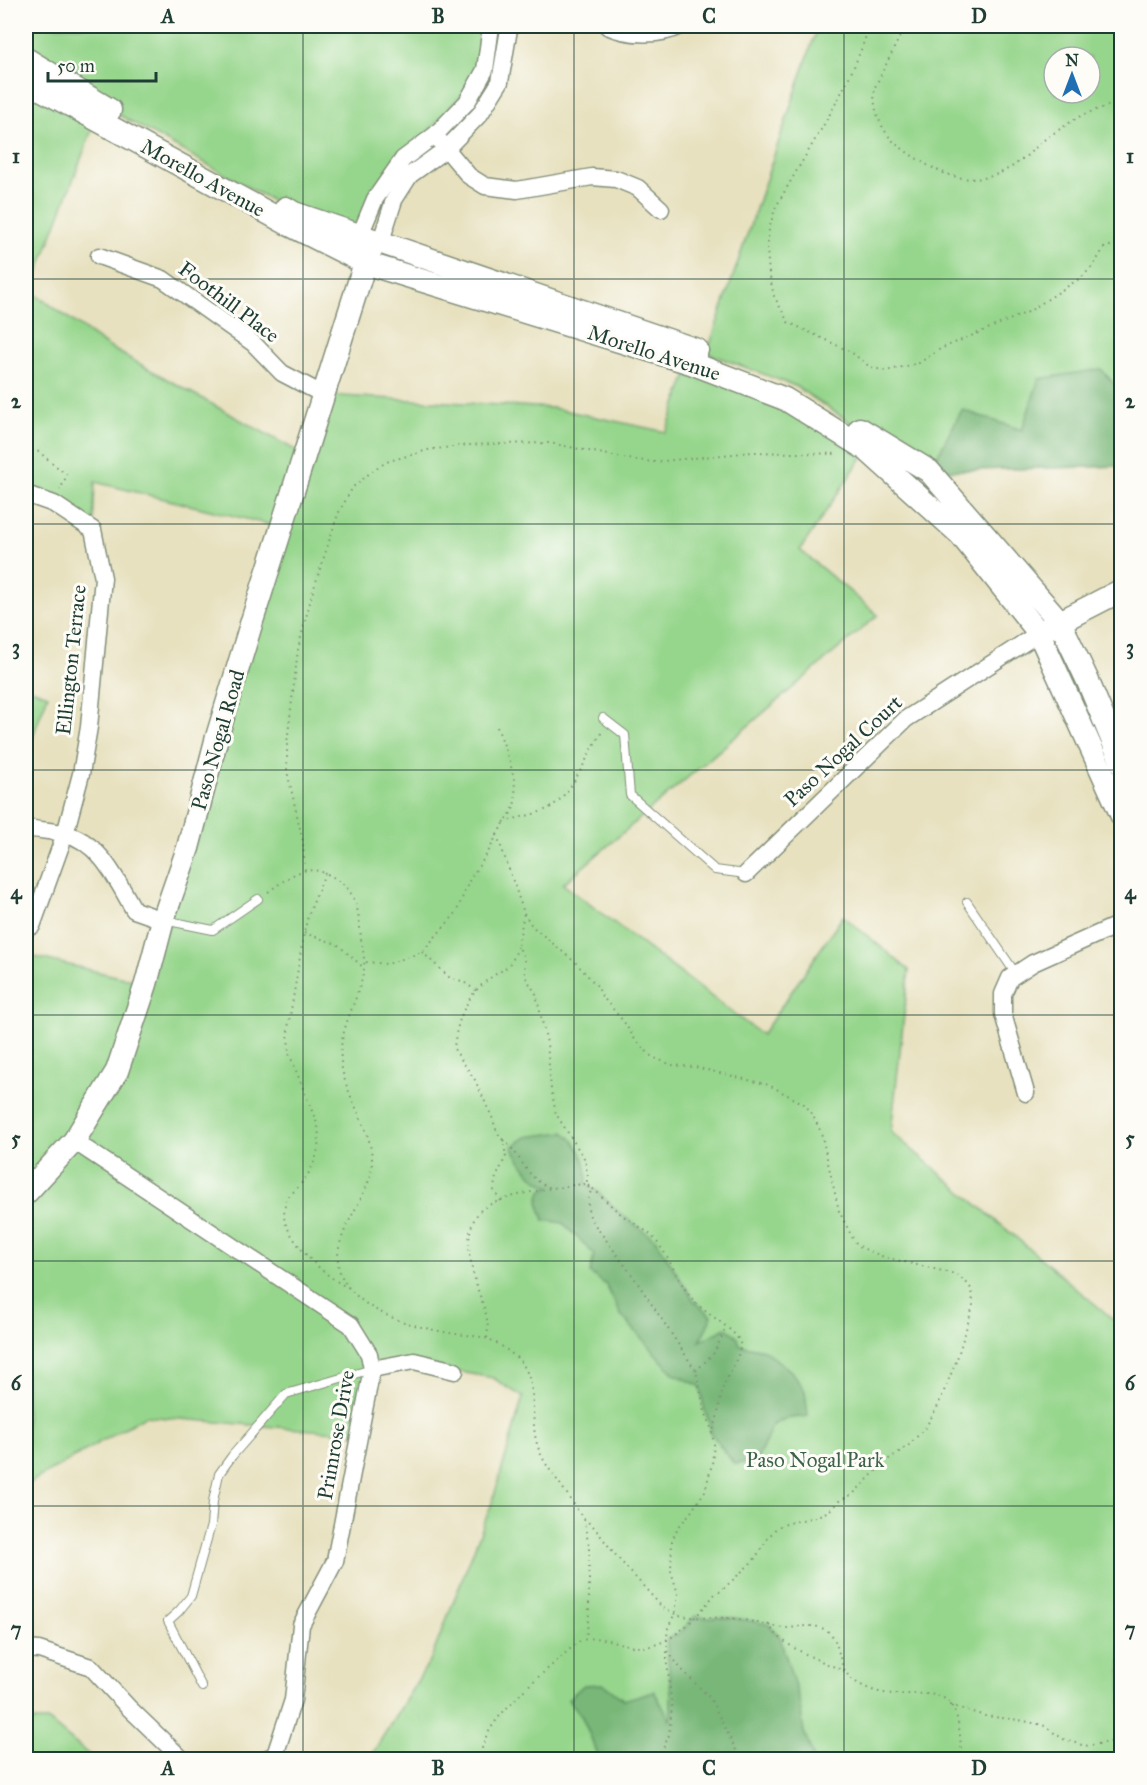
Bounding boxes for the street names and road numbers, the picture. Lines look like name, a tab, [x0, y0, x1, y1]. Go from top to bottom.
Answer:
street label: Morello Avenue	[136, 133, 270, 223]
street label: Foothill Place	[173, 256, 285, 349]
street label: Morello Avenue	[584, 319, 724, 387]
street label: Ellington Terrace	[50, 583, 92, 736]
street label: Paso Nogal Road	[185, 666, 251, 813]
street label: Paso Nogal Court	[779, 689, 908, 812]
street label: Primrose Drive	[312, 1368, 360, 1502]

